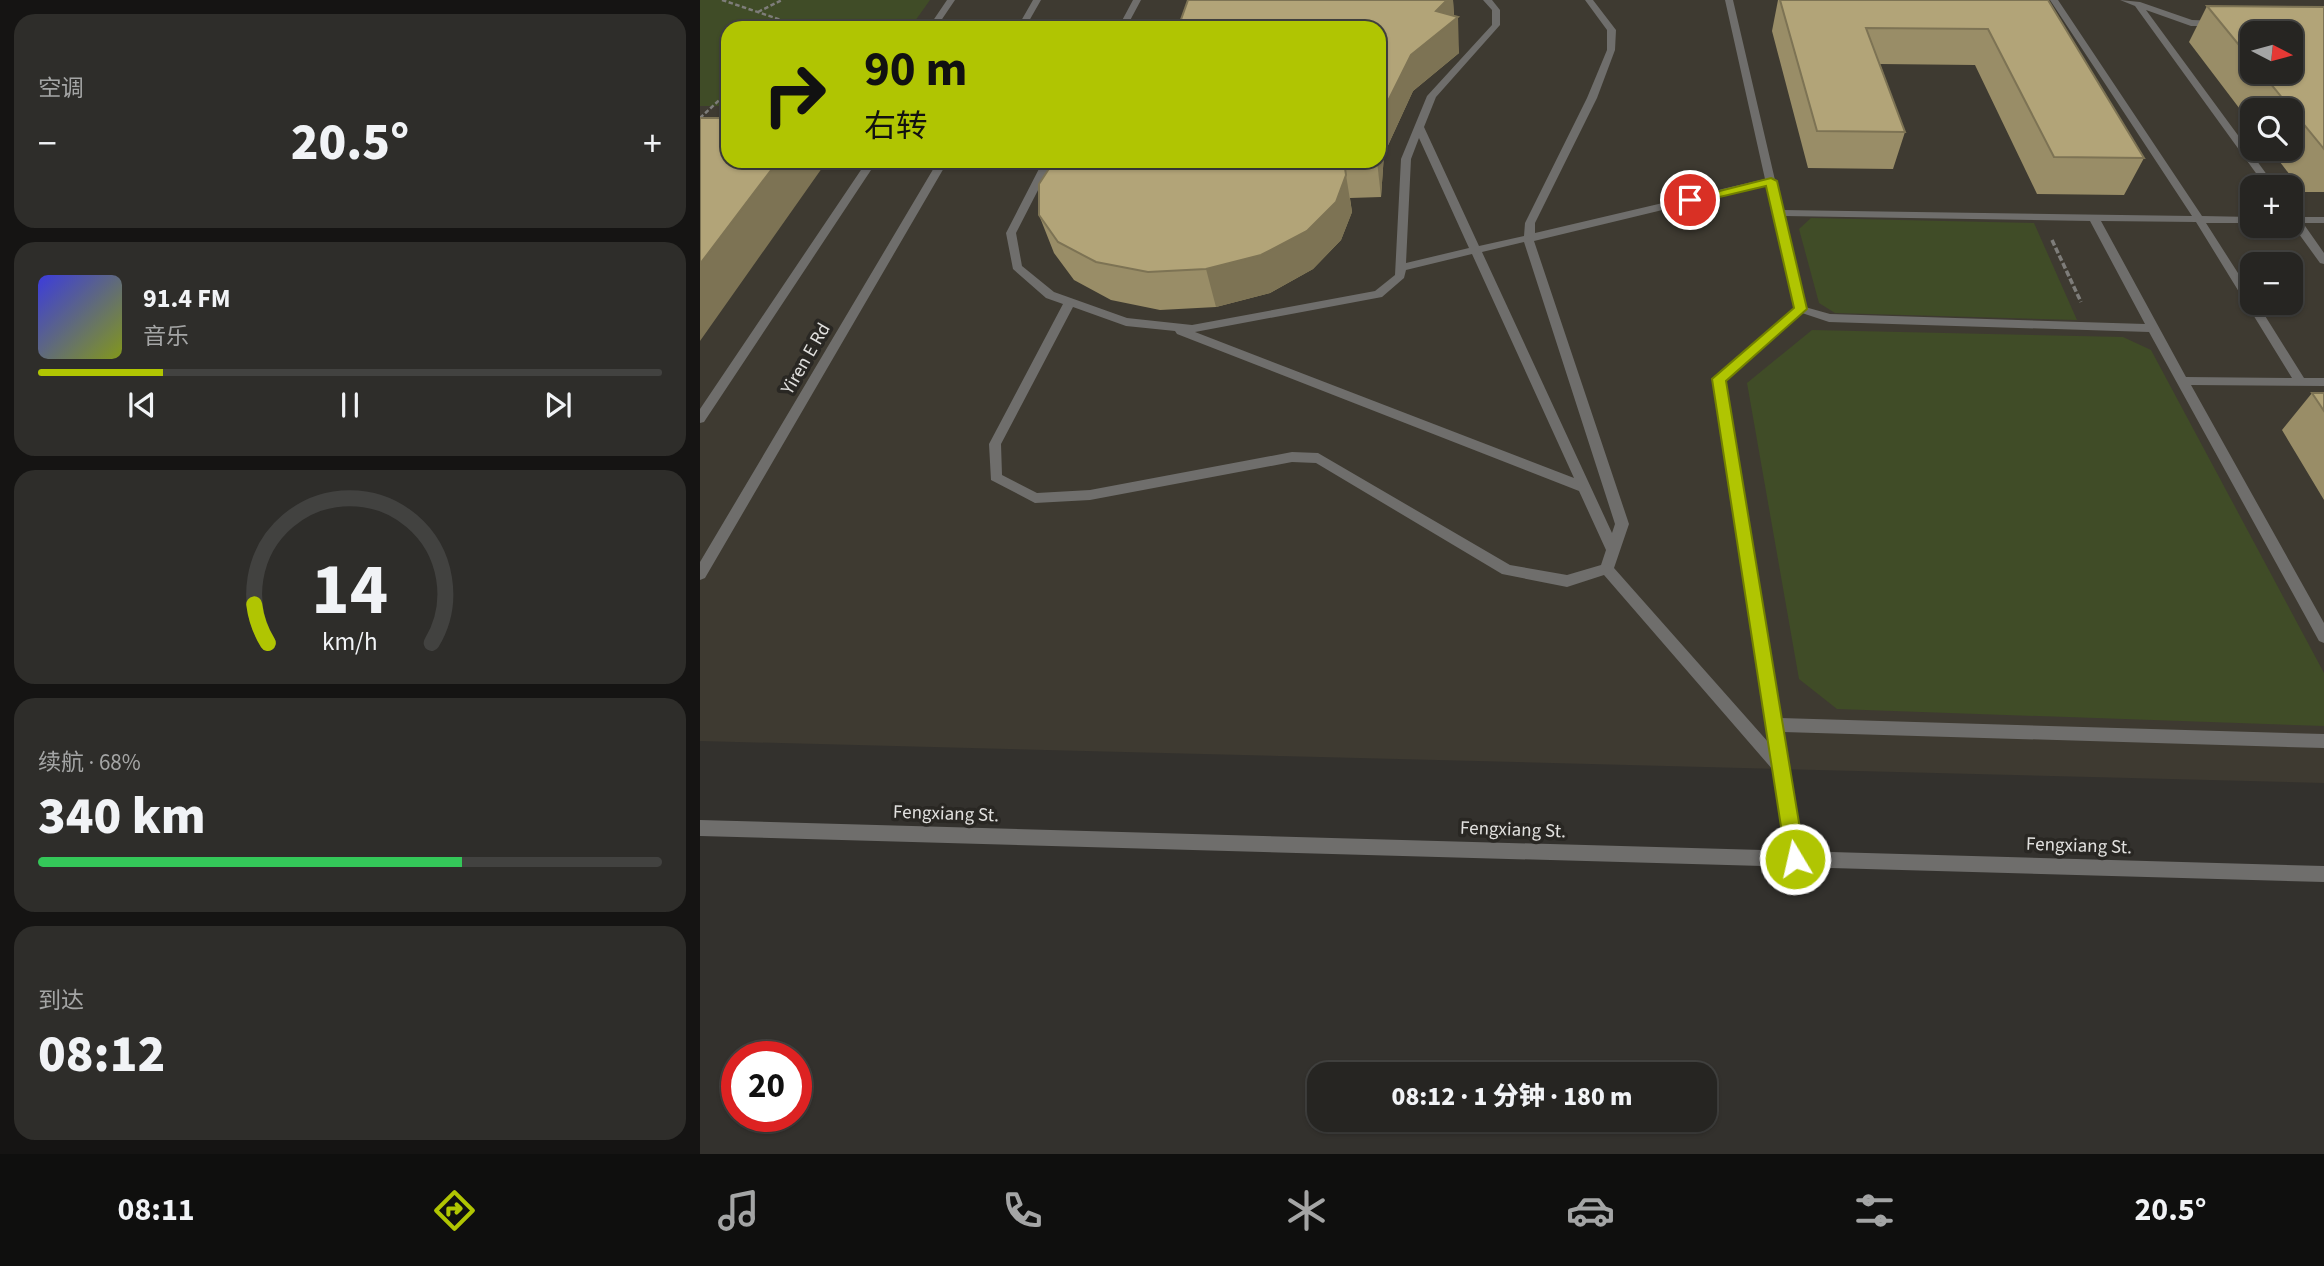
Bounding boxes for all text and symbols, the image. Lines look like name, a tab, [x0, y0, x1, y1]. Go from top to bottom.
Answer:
north arrow	[2240, 21, 2303, 84]
map controls	[2240, 21, 2303, 315]
text: 90 m	[864, 35, 968, 105]
icon: right	[749, 49, 840, 140]
text: 空调	[38, 72, 84, 105]
button: search	[2240, 98, 2303, 161]
text: 右转	[864, 104, 928, 150]
text: 20.5°	[291, 106, 409, 180]
text: −	[38, 117, 57, 171]
text: +	[643, 117, 662, 171]
pin	[1660, 170, 1720, 230]
button: +	[2240, 175, 2303, 238]
icon: arrive	[1671, 181, 1709, 219]
button: −	[2240, 252, 2303, 315]
text: 91.4 FM	[143, 280, 231, 317]
street label: Yiren E Rd	[774, 318, 837, 401]
text: 音乐	[143, 320, 189, 353]
icon: previous	[123, 386, 161, 424]
icon: pause	[331, 386, 369, 424]
icon: next	[539, 386, 577, 424]
text: 14	[312, 538, 388, 642]
text: km/h	[322, 624, 378, 660]
text: 续航 · 68%	[38, 746, 141, 779]
text: 340 km	[38, 780, 206, 854]
street label: Fengxiang St.	[893, 799, 999, 829]
street label: Fengxiang St.	[1460, 815, 1566, 845]
position arrow	[1758, 822, 1832, 896]
street label: Fengxiang St.	[2026, 831, 2132, 861]
text: 到达	[38, 984, 84, 1017]
text: 08:12	[38, 1018, 165, 1092]
speed limit sign: 20	[721, 1041, 812, 1132]
text: 08:12 · 1 分钟 · 180 m	[1392, 1078, 1632, 1115]
icon: directions	[430, 1186, 479, 1235]
icon: music	[714, 1186, 763, 1235]
icon: phone	[998, 1186, 1047, 1235]
icon: climate	[1282, 1186, 1331, 1235]
icon: car	[1566, 1186, 1615, 1235]
icon: filters	[1850, 1186, 1899, 1235]
text: 08:11	[118, 1187, 195, 1233]
text: 20.5°	[2134, 1187, 2206, 1233]

